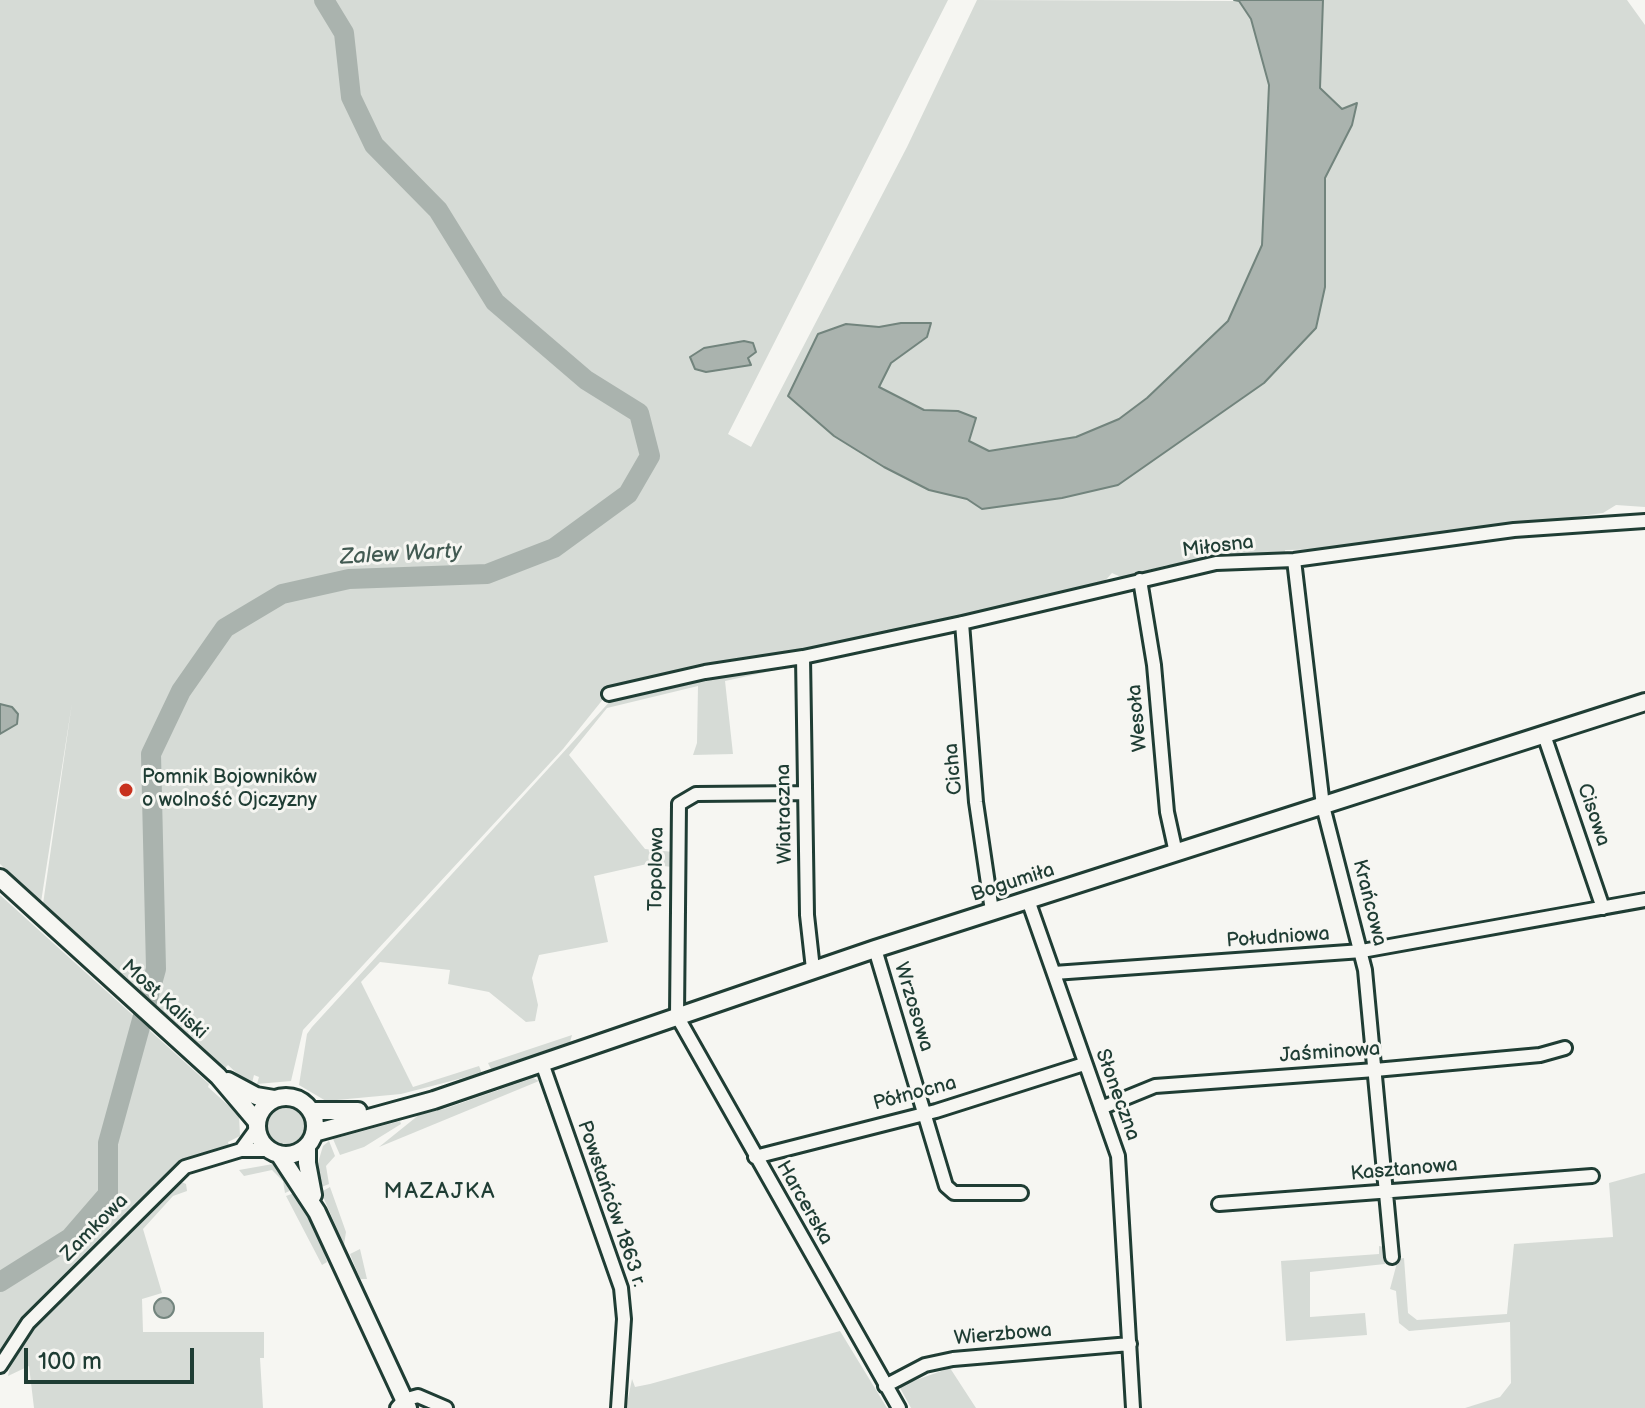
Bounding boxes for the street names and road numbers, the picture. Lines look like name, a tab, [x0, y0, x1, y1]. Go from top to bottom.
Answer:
street label: Miłosna	[1181, 531, 1255, 563]
street label: Wesoła	[1123, 683, 1153, 753]
street label: Cicha	[940, 742, 968, 796]
street label: Wiatraczna	[772, 764, 798, 864]
street label: Cisowa	[1571, 781, 1615, 849]
street label: Topolowa	[644, 827, 670, 911]
street label: Krańcowa	[1347, 857, 1391, 949]
street label: Bogumiła	[968, 858, 1058, 908]
street label: Południowa	[1225, 922, 1331, 954]
street label: Most Kaliski	[116, 955, 212, 1045]
street label: Wrzosowa	[888, 959, 938, 1055]
street label: Jaśminowa	[1279, 1038, 1381, 1068]
street label: Słoneczna	[1089, 1046, 1145, 1144]
street label: Północna	[871, 1071, 959, 1117]
street label: Powstańców 1863 r.	[571, 1118, 651, 1290]
street label: Kasztanowa	[1349, 1153, 1459, 1187]
street label: Harcerska	[770, 1157, 838, 1249]
street label: Zamkowa	[56, 1189, 134, 1267]
street label: Wierzbowa	[953, 1319, 1053, 1351]

